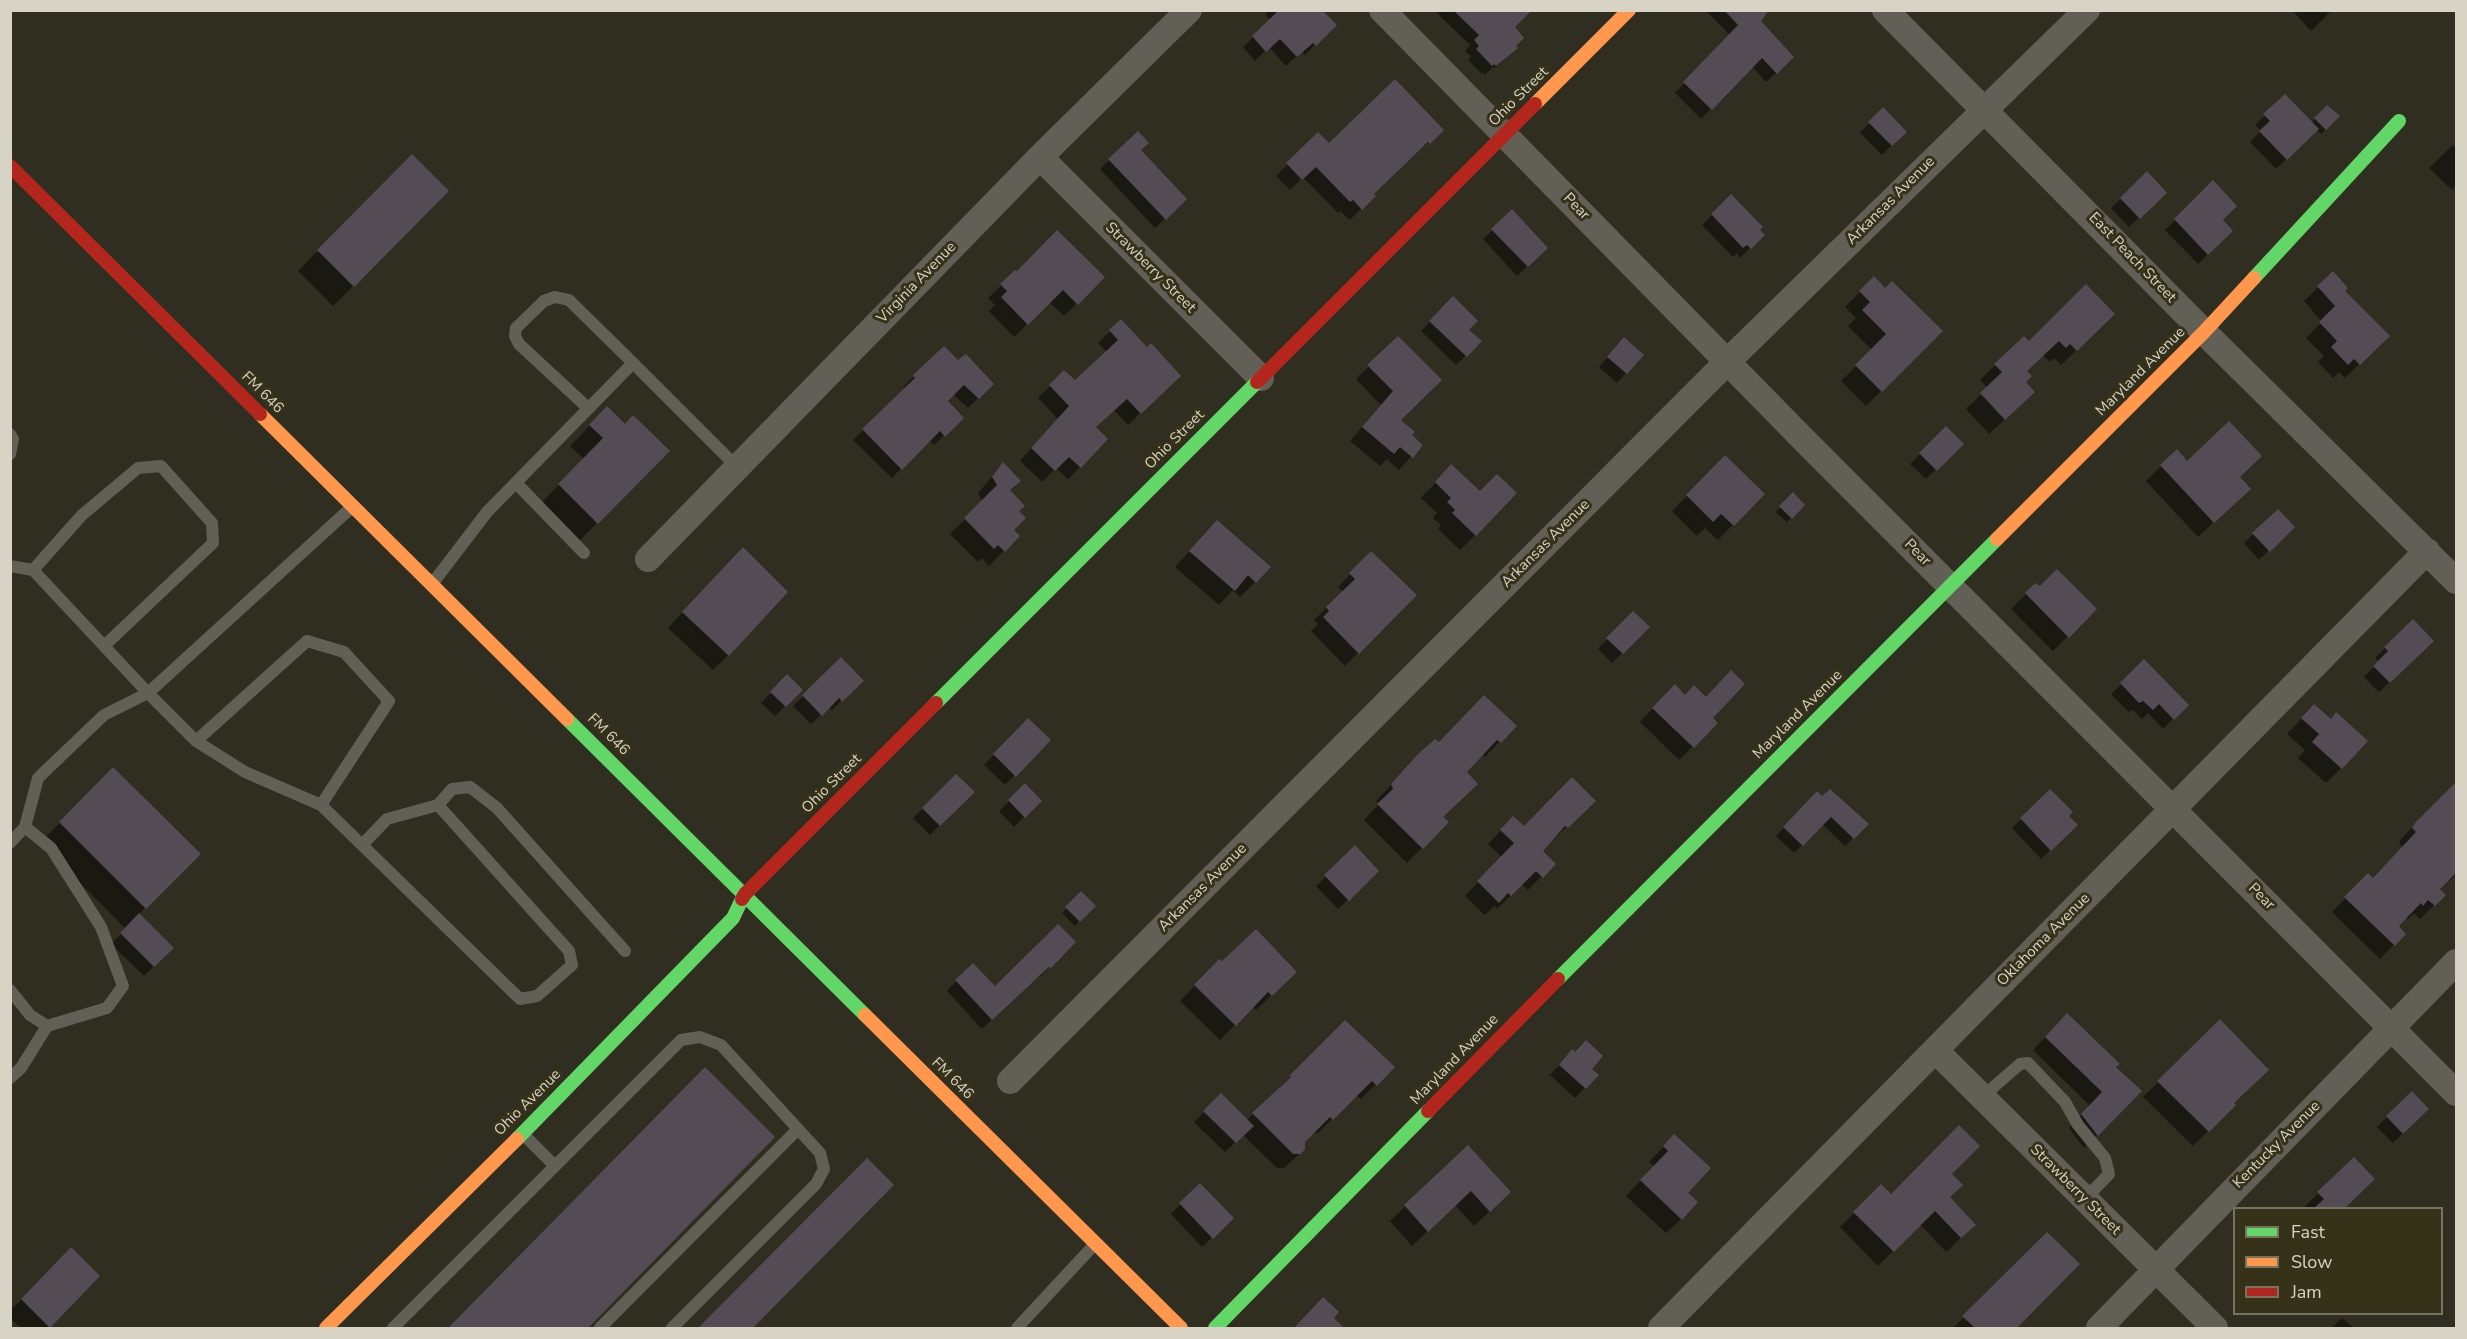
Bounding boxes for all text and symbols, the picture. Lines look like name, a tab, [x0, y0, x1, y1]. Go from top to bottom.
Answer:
street label: Ohio Street	[1486, 64, 1552, 130]
street label: Arkansas Avenue	[1843, 153, 1939, 249]
street label: Pear	[1559, 190, 1593, 224]
street label: East Peach Street	[2084, 209, 2180, 307]
street label: Strawberry Street	[1101, 219, 1199, 317]
street label: Virginia Avenue	[874, 239, 960, 327]
street label: Maryland Avenue	[2093, 324, 2189, 420]
street label: FM 646	[237, 368, 287, 418]
street label: Ohio Street	[1142, 407, 1208, 473]
street label: Arkansas Avenue	[1498, 496, 1594, 592]
street label: Pear	[1900, 536, 1934, 570]
street label: Maryland Avenue	[1750, 667, 1846, 763]
street label: FM 646	[583, 710, 633, 760]
street label: Ohio Street	[799, 751, 865, 817]
street label: Arkansas Avenue	[1155, 840, 1251, 936]
street label: Pear	[2244, 880, 2278, 914]
street label: Oklahoma Avenue	[1994, 890, 2094, 990]
street label: Maryland Avenue	[1407, 1011, 1503, 1109]
street label: FM 646	[927, 1054, 977, 1104]
street label: Ohio Avenue	[491, 1066, 565, 1140]
street label: Kentucky Avenue	[2230, 1098, 2324, 1192]
street label: Strawberry Street	[2026, 1141, 2124, 1239]
legend	[2233, 1207, 2443, 1315]
text: Fast	[2291, 1220, 2325, 1244]
text: Slow	[2291, 1250, 2332, 1274]
text: Jam	[2291, 1280, 2322, 1304]

